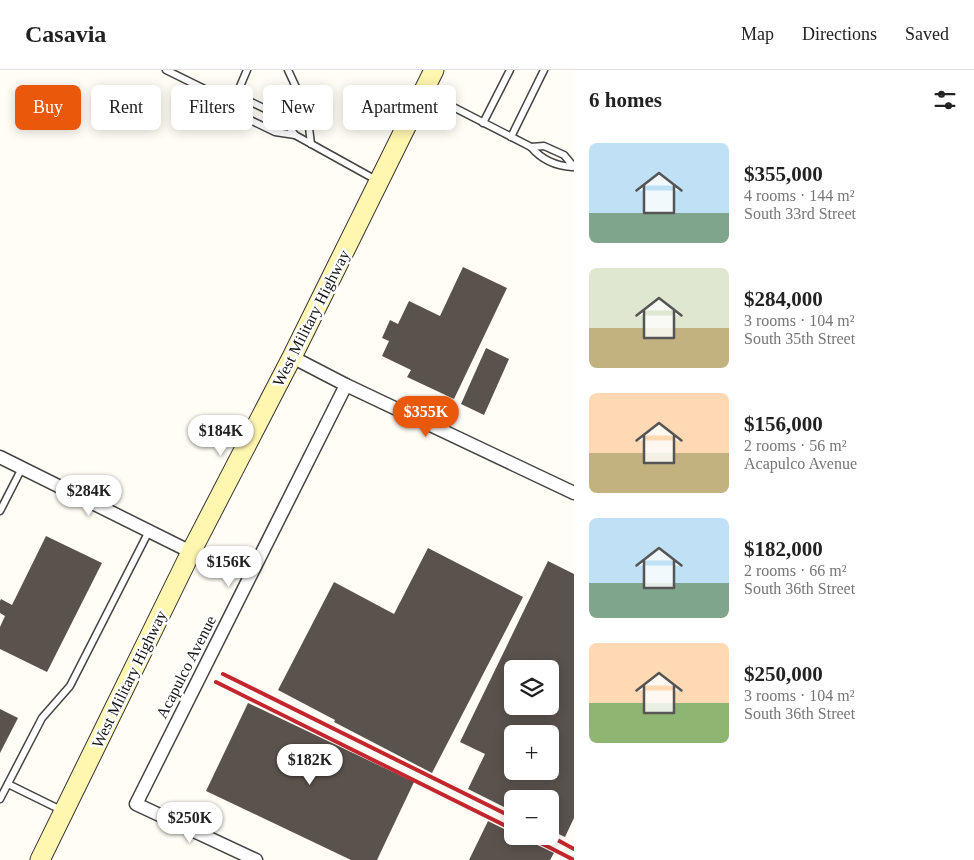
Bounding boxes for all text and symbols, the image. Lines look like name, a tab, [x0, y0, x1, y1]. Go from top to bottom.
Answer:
text: Casavia	[25, 21, 106, 47]
text: Map	[741, 24, 774, 44]
text: Directions	[802, 24, 877, 44]
text: Saved	[905, 24, 949, 44]
chip: Buy	[15, 85, 81, 130]
chip: Rent	[91, 85, 161, 130]
chip: Filters	[171, 85, 253, 130]
chip: New	[263, 85, 333, 130]
chip: Apartment	[343, 85, 456, 130]
icon: filters	[931, 86, 959, 114]
text: 6 homes	[589, 88, 662, 112]
text: $355,000	[744, 162, 823, 186]
icon: home	[629, 163, 689, 223]
text: 4 rooms · 144 m²	[744, 187, 855, 204]
text: South 33rd Street	[744, 205, 856, 222]
street label: West Military Highway	[269, 247, 354, 389]
text: $284,000	[744, 287, 823, 311]
icon: home	[629, 288, 689, 348]
text: 3 rooms · 104 m²	[744, 312, 855, 329]
text: South 35th Street	[744, 330, 855, 347]
pin: $355K	[391, 396, 461, 438]
text: $355K	[404, 403, 448, 420]
text: $156,000	[744, 412, 823, 436]
icon: home	[629, 413, 689, 473]
pin: $184K	[186, 414, 256, 457]
text: $184K	[199, 422, 243, 439]
text: 2 rooms · 56 m²	[744, 437, 847, 454]
text: Acapulco Avenue	[744, 455, 857, 472]
pin: $284K	[54, 474, 124, 517]
text: $284K	[67, 482, 111, 499]
text: $182,000	[744, 537, 823, 561]
icon: home	[629, 538, 689, 598]
pin: $156K	[194, 546, 264, 588]
text: $156K	[207, 553, 251, 570]
text: 2 rooms · 66 m²	[744, 562, 847, 579]
text: South 36th Street	[744, 580, 855, 597]
street label: West Military Highway	[88, 608, 171, 751]
street label: Acapulco Avenue	[153, 613, 220, 722]
map controls	[504, 660, 559, 845]
button: layers	[504, 660, 559, 715]
text: $250,000	[744, 662, 823, 686]
icon: home	[629, 663, 689, 723]
text: 3 rooms · 104 m²	[744, 687, 855, 704]
text: South 36th Street	[744, 705, 855, 722]
button: +	[504, 725, 559, 780]
pin: $182K	[275, 744, 345, 786]
text: $182K	[288, 751, 332, 768]
button: −	[504, 790, 559, 845]
pin: $250K	[155, 802, 225, 844]
text: $250K	[168, 809, 212, 826]

